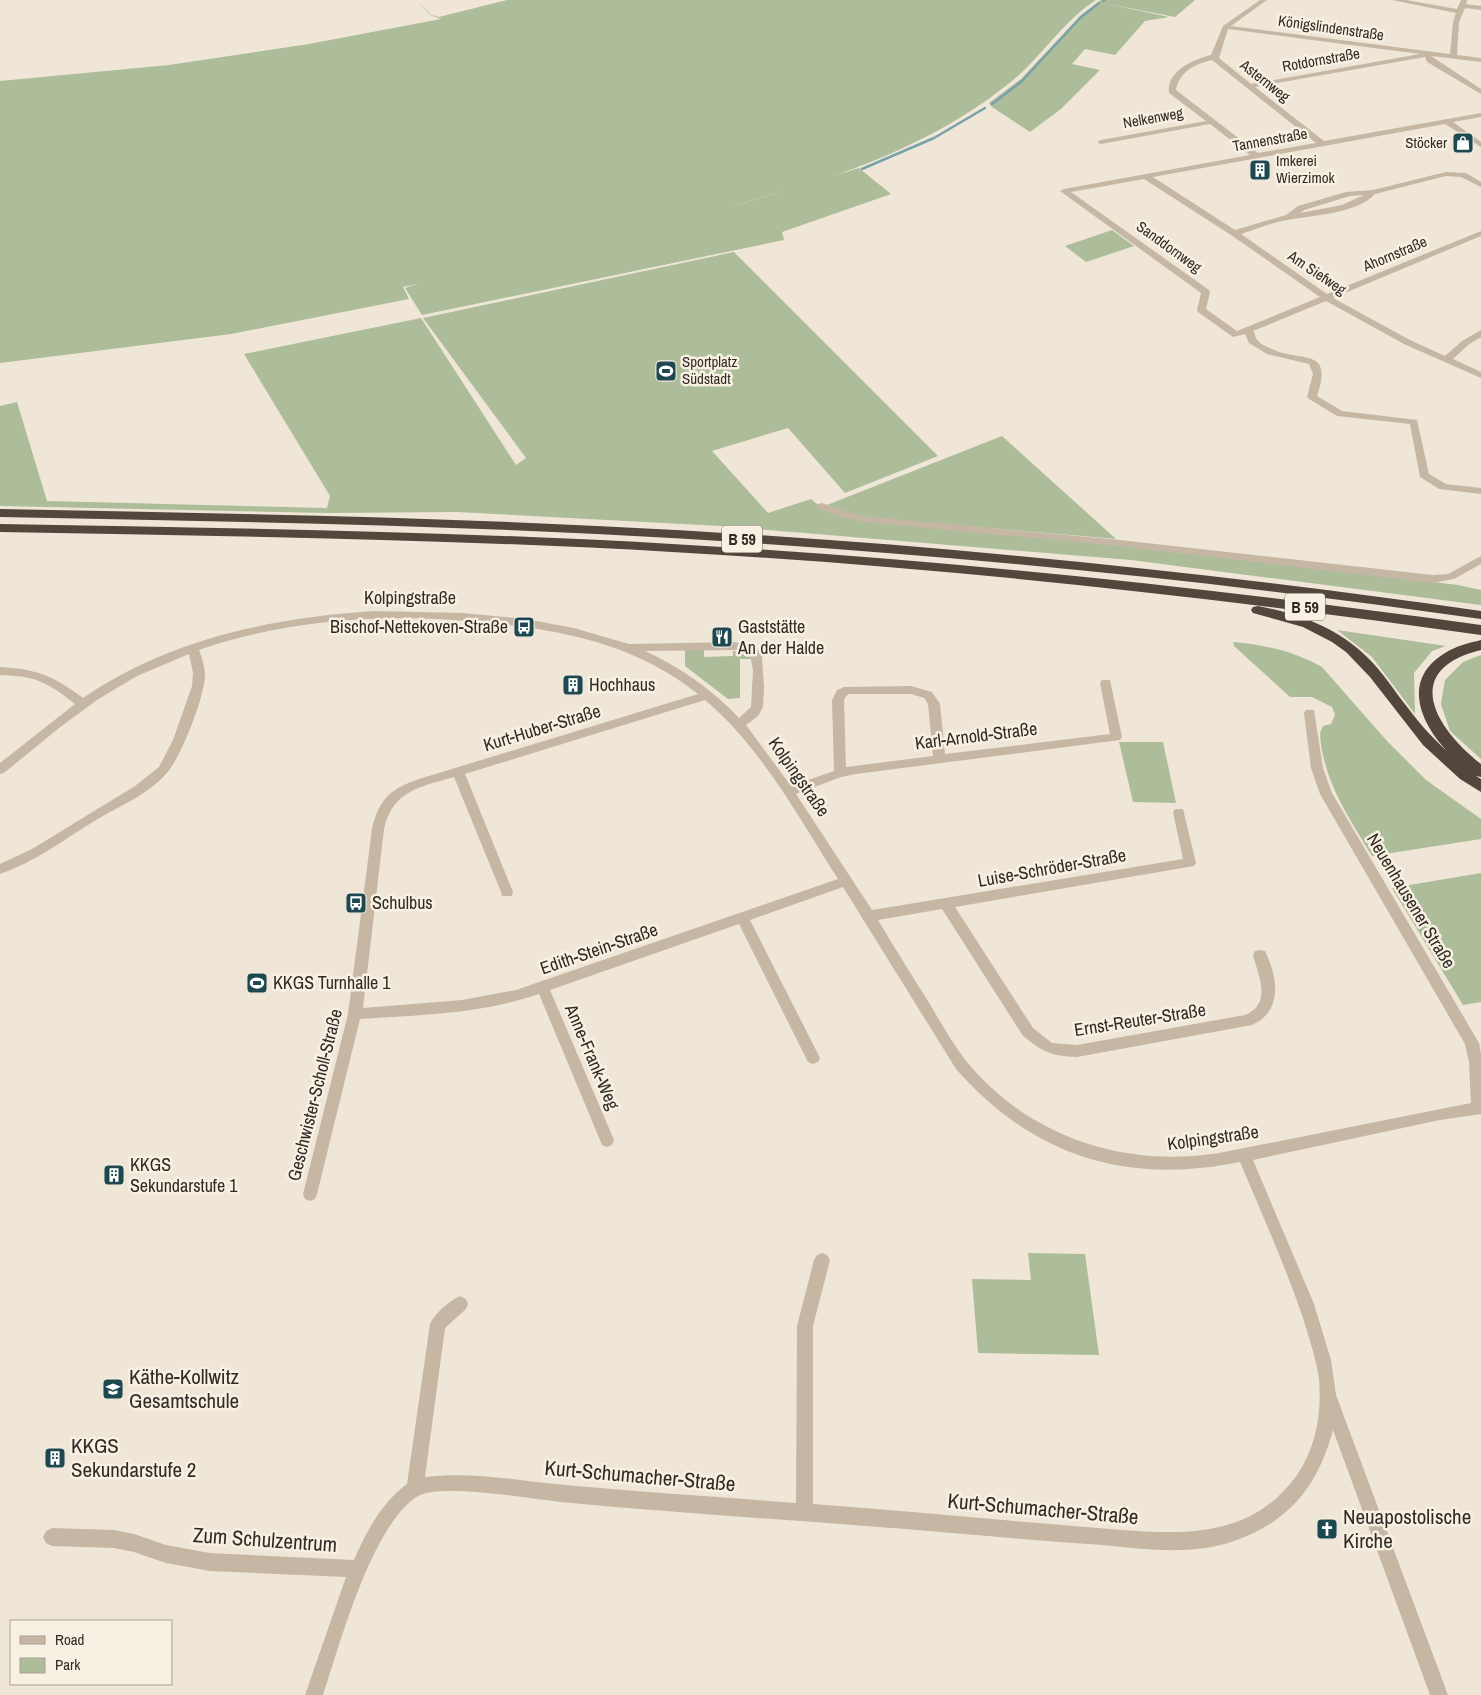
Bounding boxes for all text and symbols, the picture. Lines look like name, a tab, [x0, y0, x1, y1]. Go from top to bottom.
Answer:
street label: Königslindenstraße	[1277, 10, 1386, 45]
street label: Rotdornstraße	[1280, 42, 1362, 77]
street label: Asternweg	[1235, 54, 1295, 107]
street label: Nelkenweg	[1121, 102, 1185, 133]
street label: Tannenstraße	[1231, 123, 1309, 156]
shop icon: Stöcker	[1451, 131, 1475, 155]
place label: Stöcker	[1405, 132, 1447, 153]
place label: Imkerei Wierzimok	[1276, 150, 1336, 188]
building icon: Imkerei Wierzimok	[1248, 158, 1272, 182]
street label: Sanddornweg	[1132, 216, 1206, 277]
street label: Ahornstraße	[1359, 231, 1430, 277]
street label: Am Siefweg	[1283, 245, 1351, 300]
place label: Sportplatz Südstadt	[682, 351, 737, 389]
sports icon: Sportplatz Südstadt	[654, 359, 678, 383]
road number: B 59	[722, 526, 762, 552]
street label: Kolpingstraße	[364, 585, 456, 610]
road number: B 59	[1285, 594, 1325, 620]
place label: Bischof-Nettekoven-Straße	[330, 614, 508, 639]
place label: Gaststätte An der Halde	[737, 614, 824, 660]
bus stop icon: Bischof-Nettekoven-Straße	[512, 615, 536, 639]
restaurant icon: Gaststätte An der Halde	[710, 625, 734, 649]
place label: Hochhaus	[589, 672, 655, 697]
building icon: Hochhaus	[561, 673, 585, 697]
street label: Kurt-Huber-Straße	[480, 698, 604, 757]
street label: Karl-Arnold-Straße	[913, 716, 1039, 755]
street label: Kolpingstraße	[763, 732, 836, 822]
street label: Neuenhausener Straße	[1361, 829, 1462, 973]
street label: Luise-Schröder-Straße	[976, 842, 1128, 893]
place label: Schulbus	[372, 890, 433, 915]
bus stop icon: Schulbus	[344, 891, 368, 915]
street label: Edith-Stein-Straße	[537, 917, 661, 980]
place label: KKGS Turnhalle 1	[273, 970, 391, 995]
sports icon: KKGS Turnhalle 1	[245, 971, 269, 995]
street label: Ernst-Reuter-Straße	[1072, 997, 1208, 1042]
street label: Anne-Frank-Weg	[559, 999, 626, 1114]
street label: Geschwister-Scholl-Straße	[281, 1006, 348, 1183]
street label: Kolpingstraße	[1166, 1119, 1260, 1156]
place label: KKGS Sekundarstufe 1	[130, 1152, 238, 1198]
building icon: KKGS Sekundarstufe 1	[102, 1163, 126, 1187]
place label: Käthe-Kollwitz Gesamtschule	[129, 1362, 239, 1415]
school or university icon: Käthe-Kollwitz Gesamtschule	[101, 1377, 125, 1401]
place label: KKGS Sekundarstufe 2	[71, 1431, 196, 1484]
building icon: KKGS Sekundarstufe 2	[43, 1446, 67, 1470]
street label: Kurt-Schumacher-Straße	[543, 1453, 737, 1498]
street label: Kurt-Schumacher-Straße	[946, 1486, 1140, 1531]
place label: Neuapostolische Kirche	[1343, 1502, 1471, 1555]
church icon: Neuapostolische Kirche	[1315, 1517, 1339, 1541]
street label: Zum Schulzentrum	[192, 1520, 338, 1559]
legend	[10, 1620, 172, 1685]
text: Road	[55, 1629, 84, 1650]
text: Park	[55, 1654, 81, 1675]

